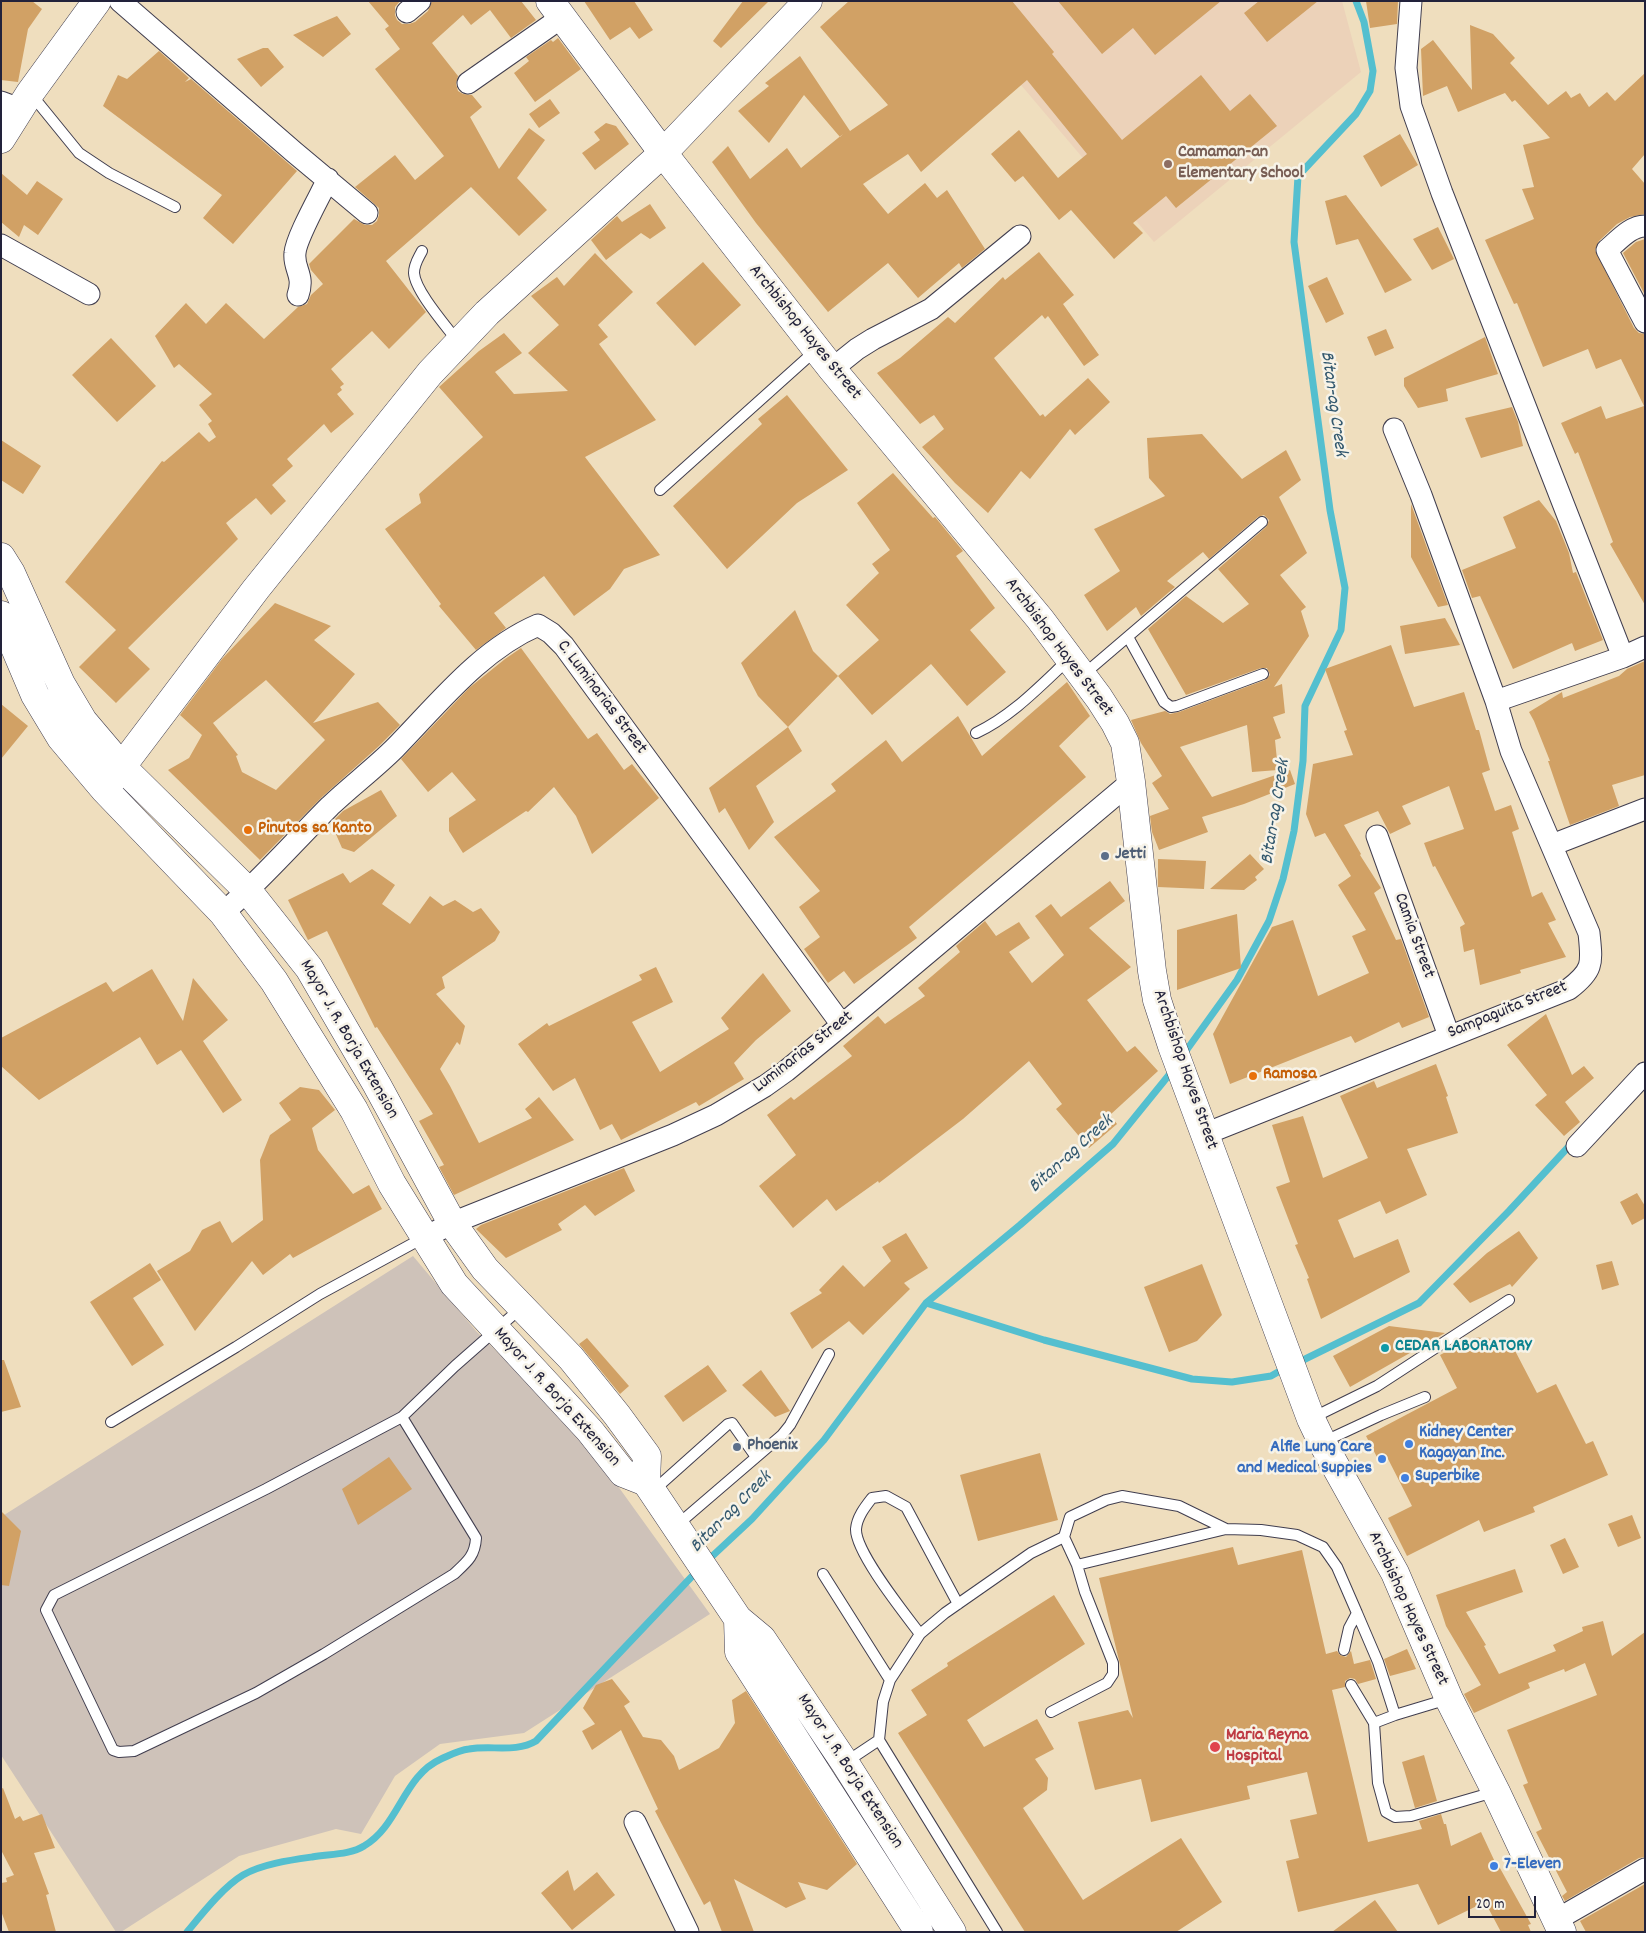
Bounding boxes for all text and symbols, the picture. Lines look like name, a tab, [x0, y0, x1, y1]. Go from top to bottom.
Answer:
place label: Camaman-an Elementary School	[1178, 143, 1304, 186]
marker: Camaman-an Elementary School	[1162, 158, 1174, 170]
street label: Archbishop Hayes Street	[743, 261, 865, 405]
water label: Bitan-ag Creek	[1313, 350, 1351, 458]
street label: Archbishop Hayes Street	[999, 575, 1117, 721]
street label: C. Luminarias Street	[551, 637, 651, 759]
water label: Bitan-ag Creek	[1257, 758, 1297, 866]
place label: Pinutos sa Kanto	[258, 819, 372, 841]
marker: Pinutos sa Kanto	[242, 824, 254, 836]
place label: Jetti	[1115, 845, 1146, 867]
marker: Jetti	[1099, 850, 1111, 862]
street label: Camia Street	[1388, 890, 1438, 982]
street label: Mayor J. R. Borja Extension	[294, 957, 402, 1123]
street label: Sampaguita Street	[1445, 977, 1571, 1045]
street label: Archbishop Hayes Street	[1147, 987, 1221, 1153]
street label: Luminarias Street	[750, 1007, 858, 1099]
place label: Ramosa	[1263, 1065, 1317, 1087]
marker: Ramosa	[1247, 1070, 1259, 1082]
water label: Bitan-ag Creek	[1025, 1111, 1119, 1199]
street label: Mayor J. R. Borja Extension	[488, 1324, 624, 1472]
place label: CEDAR LABORATORY	[1395, 1337, 1532, 1359]
marker: CEDAR LABORATORY	[1379, 1342, 1391, 1354]
place label: Kidney Center Kagayan Inc.	[1419, 1423, 1513, 1466]
place label: Phoenix	[747, 1436, 798, 1458]
place label: Alfie Lung Care and Medical Suppies	[1237, 1438, 1372, 1480]
marker: Kidney Center Kagayan Inc.	[1403, 1438, 1415, 1450]
marker: Phoenix	[731, 1441, 743, 1453]
marker: Alfie Lung Care and Medical Suppies	[1376, 1453, 1388, 1465]
water label: Bitan-ag Creek	[686, 1467, 778, 1559]
place label: Superbike	[1415, 1467, 1480, 1489]
marker: Superbike	[1399, 1472, 1411, 1484]
street label: Archbishop Hayes Street	[1362, 1528, 1452, 1690]
street label: Mayor J. R. Borja Extension	[791, 1691, 907, 1853]
place label: Maria Reyna Hospital	[1226, 1726, 1308, 1768]
marker: Maria Reyna Hospital	[1208, 1740, 1222, 1754]
place label: 7-Eleven	[1504, 1855, 1561, 1877]
marker: 7-Eleven	[1488, 1860, 1500, 1872]
scale bar	[1471, 1886, 1538, 1918]
text: 20 m	[1476, 1894, 1504, 1916]

